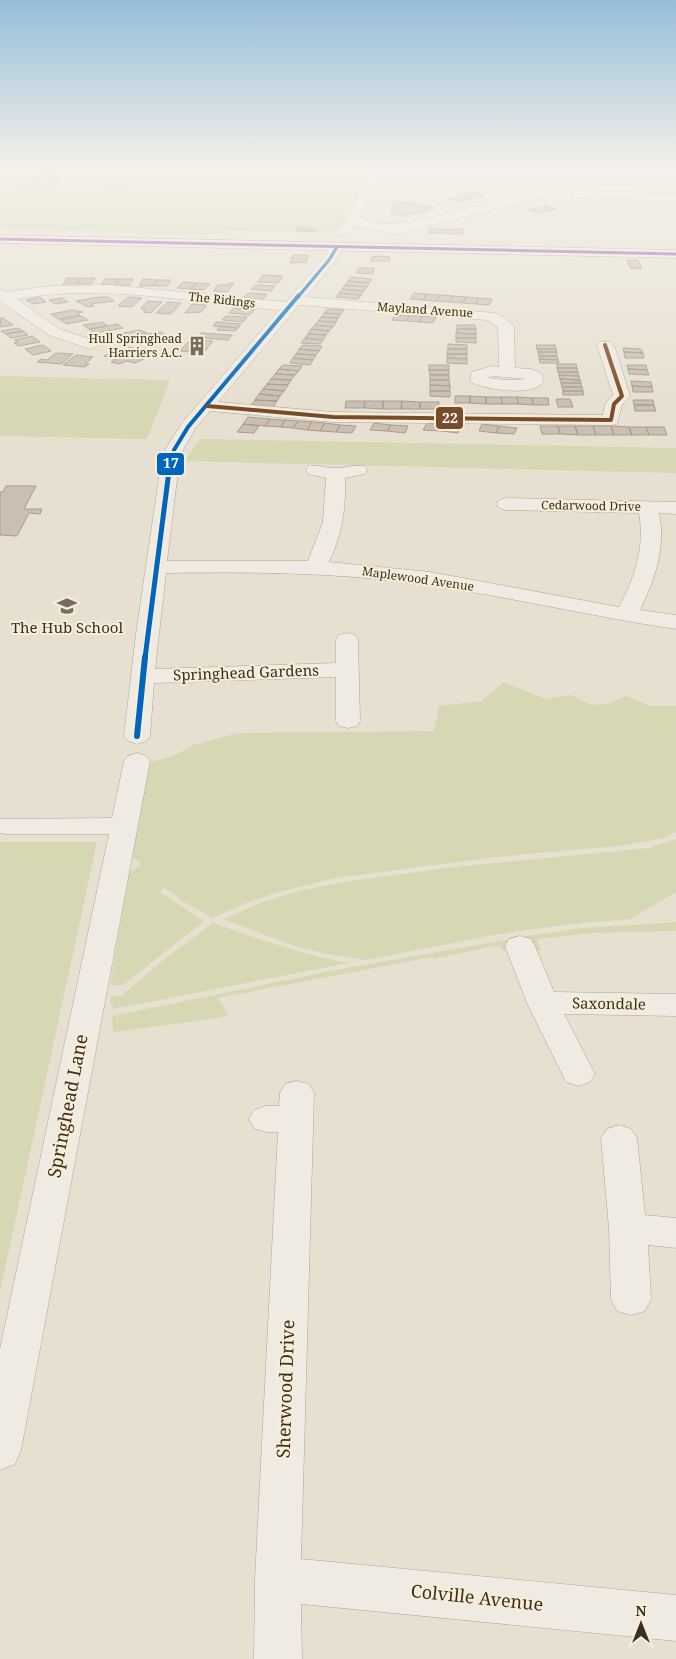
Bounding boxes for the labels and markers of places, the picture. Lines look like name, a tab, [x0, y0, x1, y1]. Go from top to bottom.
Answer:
place label: Hull Springhead Harriers A.C.	[89, 330, 183, 361]
building icon: Hull Springhead Harriers A.C.	[186, 335, 208, 357]
school or university icon: The Hub School	[56, 595, 78, 617]
place label: The Hub School	[11, 617, 123, 637]

